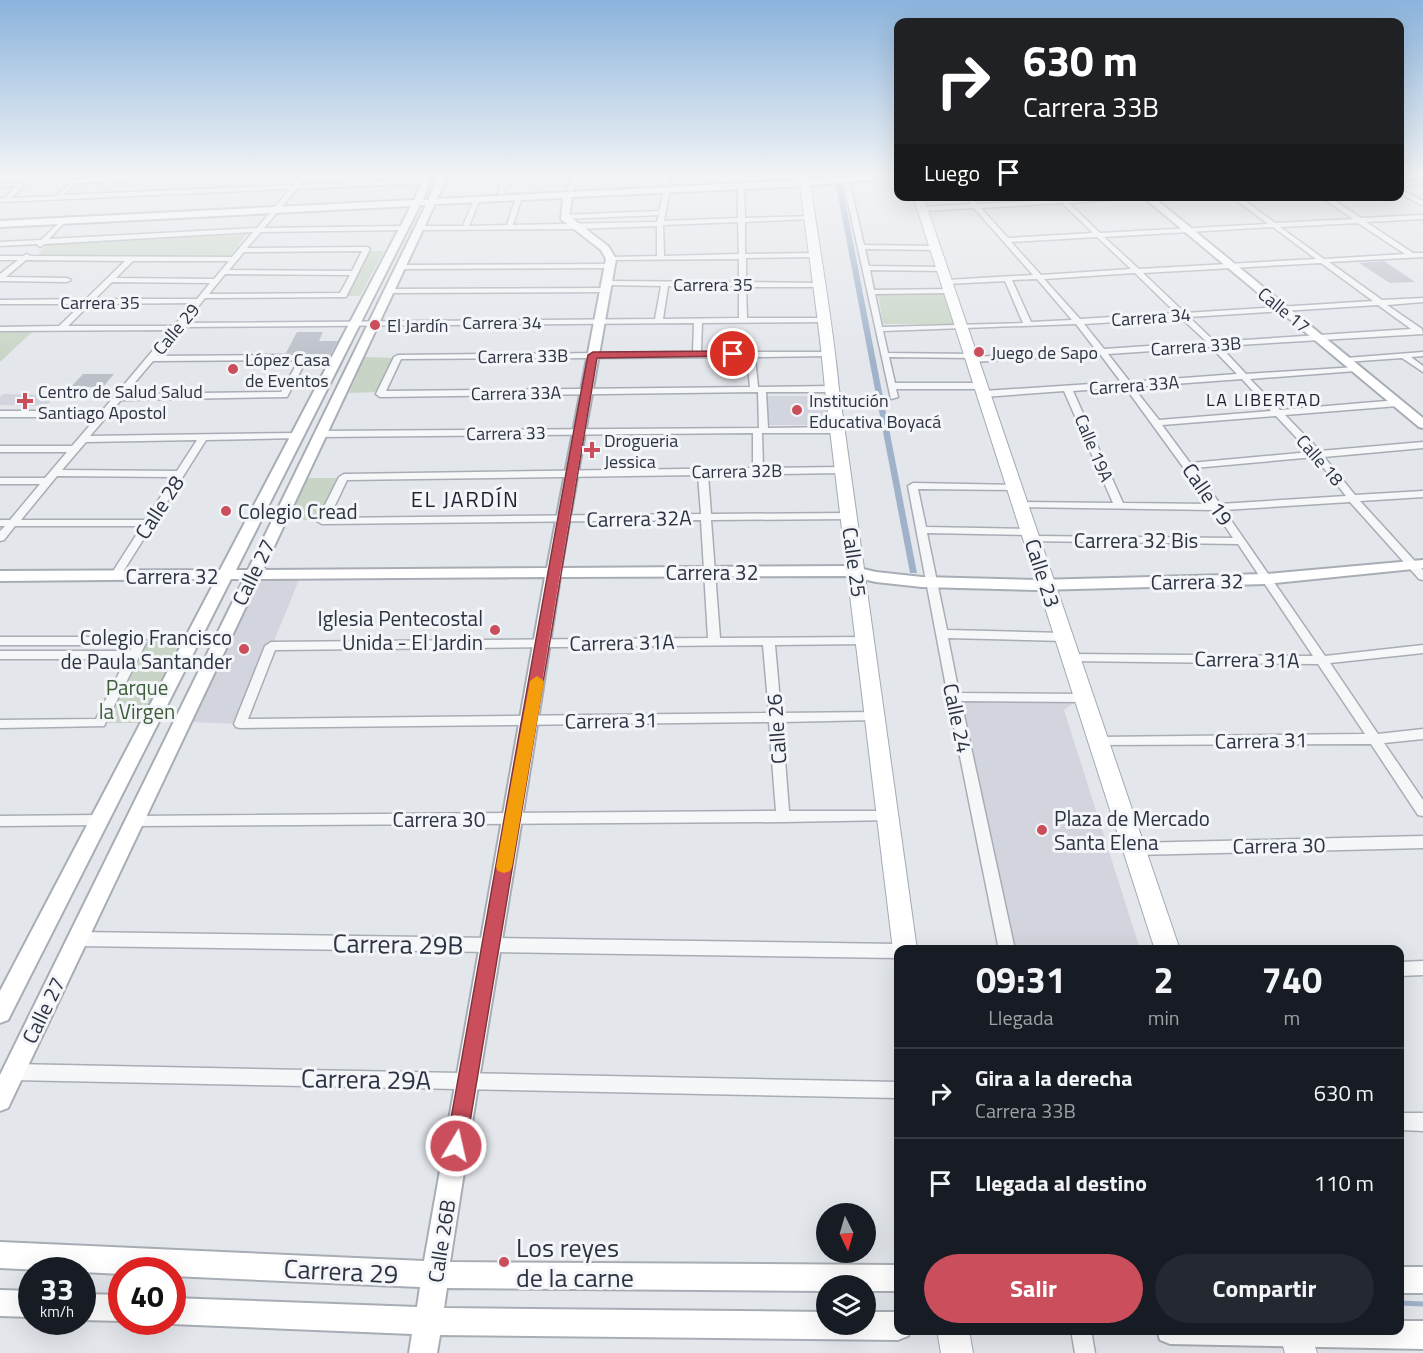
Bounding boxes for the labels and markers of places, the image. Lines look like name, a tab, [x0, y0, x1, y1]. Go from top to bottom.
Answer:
place label: El Jardín	[387, 312, 448, 339]
marker: El Jardín	[368, 318, 382, 332]
pin	[707, 328, 758, 379]
place label: Juego de Sapo	[991, 339, 1098, 366]
marker: Juego de Sapo	[972, 345, 986, 359]
place label: López Casa de Eventos	[245, 346, 330, 394]
marker: López Casa de Eventos	[226, 362, 240, 376]
place label: Centro de Salud Salud Santiago Apostol	[38, 378, 203, 426]
place label: Institución Educativa Boyacá	[809, 387, 941, 435]
marker: Centro de Salud Salud Santiago Apostol	[16, 392, 34, 410]
marker: Institución Educativa Boyacá	[790, 403, 804, 417]
place label: Drogueria Jessica	[604, 427, 678, 475]
marker: Drogueria Jessica	[585, 443, 599, 457]
place label: Colegio Cread	[238, 495, 358, 527]
marker: Colegio Cread	[219, 504, 233, 518]
place label: Iglesia Pentecostal Unida - El Jardin	[317, 602, 483, 658]
place label: Colegio Francisco de Paula Santander	[60, 621, 232, 677]
marker: Iglesia Pentecostal Unida - El Jardin	[488, 623, 502, 637]
marker: Colegio Francisco de Paula Santander	[237, 642, 251, 656]
place label: Plaza de Mercado Santa Elena	[1054, 802, 1210, 858]
marker: Plaza de Mercado Santa Elena	[1035, 823, 1049, 837]
place label: Los reyes de la carne	[516, 1228, 634, 1297]
marker: Los reyes de la carne	[497, 1255, 511, 1269]

